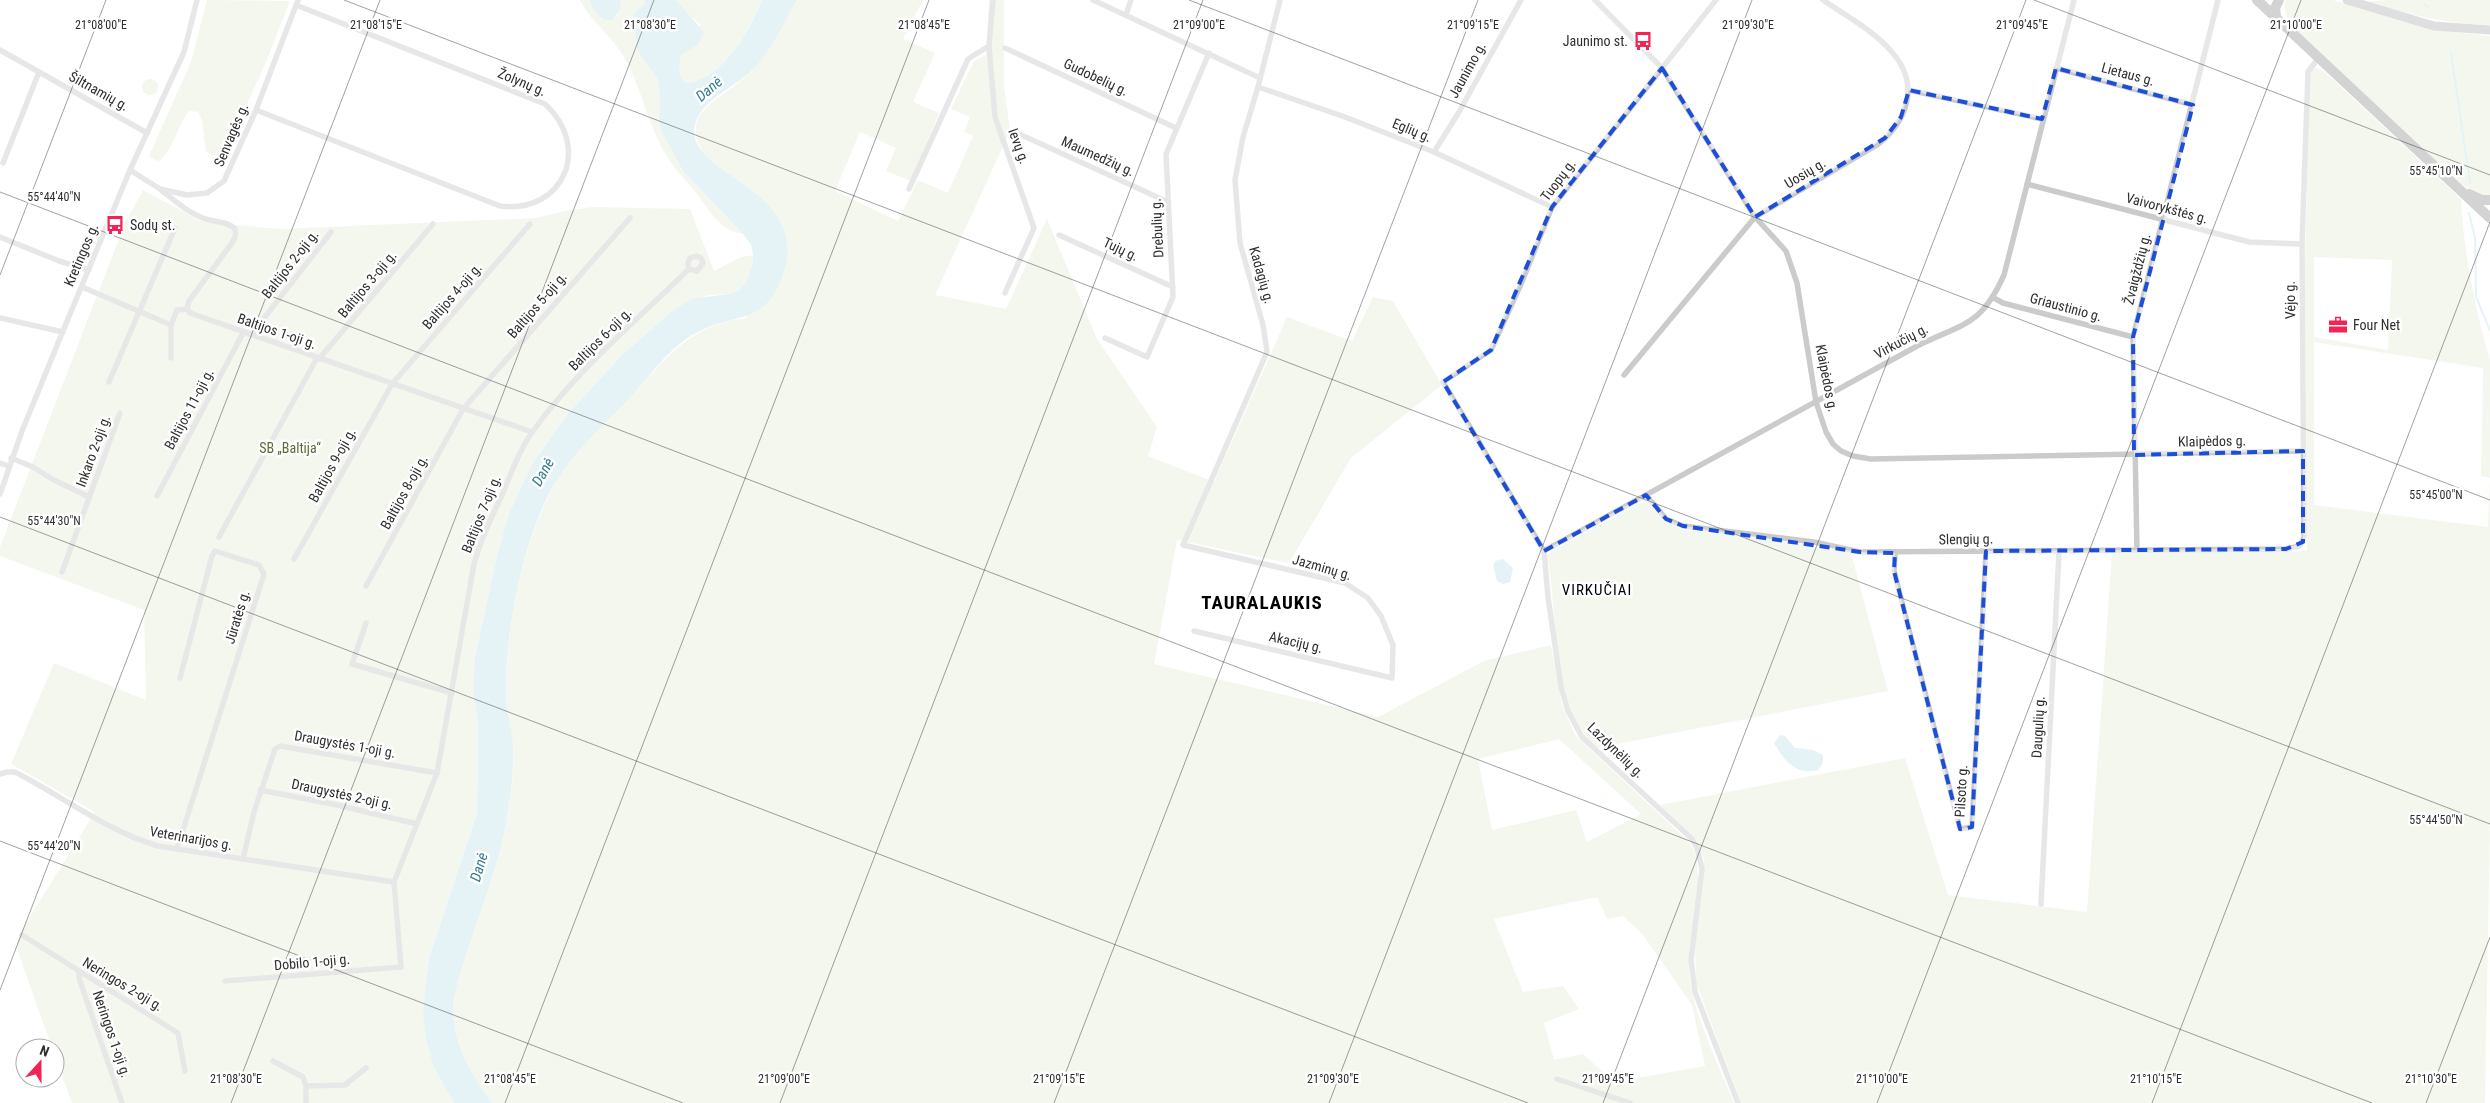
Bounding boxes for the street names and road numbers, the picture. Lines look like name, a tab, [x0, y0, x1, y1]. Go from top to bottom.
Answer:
street label: Jaunimo g.	[1445, 39, 1489, 101]
street label: Gudobelių g.	[1061, 55, 1131, 99]
street label: Lietaus g.	[2100, 59, 2156, 89]
street label: Žolynų g.	[496, 64, 549, 99]
street label: Šiltnamių g.	[66, 67, 132, 114]
street label: Senvagės g.	[211, 101, 251, 169]
street label: Eglių g.	[1390, 115, 1434, 145]
street label: Ievų g.	[1005, 126, 1033, 166]
street label: Maumedžių g.	[1059, 133, 1137, 179]
street label: Uosių g.	[1782, 155, 1828, 191]
street label: Tuopų g.	[1537, 156, 1579, 204]
street label: Vaivorykštės g.	[2124, 189, 2210, 227]
street label: Drebulių g.	[1147, 198, 1167, 258]
street label: Kretingos g.	[61, 221, 101, 289]
street label: Baltijos 2-oji g.	[258, 227, 322, 301]
street label: Žvaigždžių g.	[2119, 232, 2154, 306]
street label: Tujų g.	[1101, 234, 1141, 264]
street label: Kadagių g.	[1246, 245, 1278, 305]
street label: Baltijos 3-oji g.	[334, 247, 400, 321]
street label: Baltijos 4-oji g.	[419, 260, 485, 332]
street label: Baltijos 5-oji g.	[504, 269, 570, 341]
street label: Vėjo g.	[2282, 281, 2298, 319]
street label: Griaustinio g.	[2028, 290, 2104, 324]
street label: Baltijos 6-oji g.	[565, 304, 635, 374]
street label: Baltijos 1-oji g.	[236, 310, 318, 352]
street label: Virkučių g.	[1871, 320, 1931, 362]
street label: Klaipėdos g.	[1813, 343, 1841, 413]
street label: Baltijos 11-oji g.	[161, 366, 217, 452]
street label: Inkaro 2-oji g.	[73, 413, 113, 489]
street label: Baltijos 9-oji g.	[305, 425, 359, 505]
street label: Klaipėdos g.	[2178, 432, 2246, 450]
street label: Baltijos 8-oji g.	[377, 452, 431, 532]
street label: Baltijos 7-oji g.	[458, 473, 504, 555]
street label: Slengių g.	[1939, 531, 1993, 547]
street label: Jazminų g.	[1291, 551, 1353, 583]
street label: Jūratės g.	[221, 588, 253, 646]
street label: Akacijų g.	[1268, 628, 1324, 656]
street label: Daugulių g.	[2028, 696, 2048, 758]
street label: Lazdynėlių g.	[1584, 719, 1648, 781]
street label: Draugystės 1-oji g.	[293, 727, 397, 761]
street label: Pilsoto g.	[1952, 764, 1970, 818]
street label: Draugystės 2-oji g.	[290, 776, 394, 812]
street label: Veterinarijos g.	[148, 823, 234, 853]
street label: Dobilo 1-oji g.	[273, 951, 351, 973]
street label: Neringos 2-oji g.	[80, 954, 166, 1014]
street label: Neringos 1-oji g.	[90, 989, 134, 1079]

